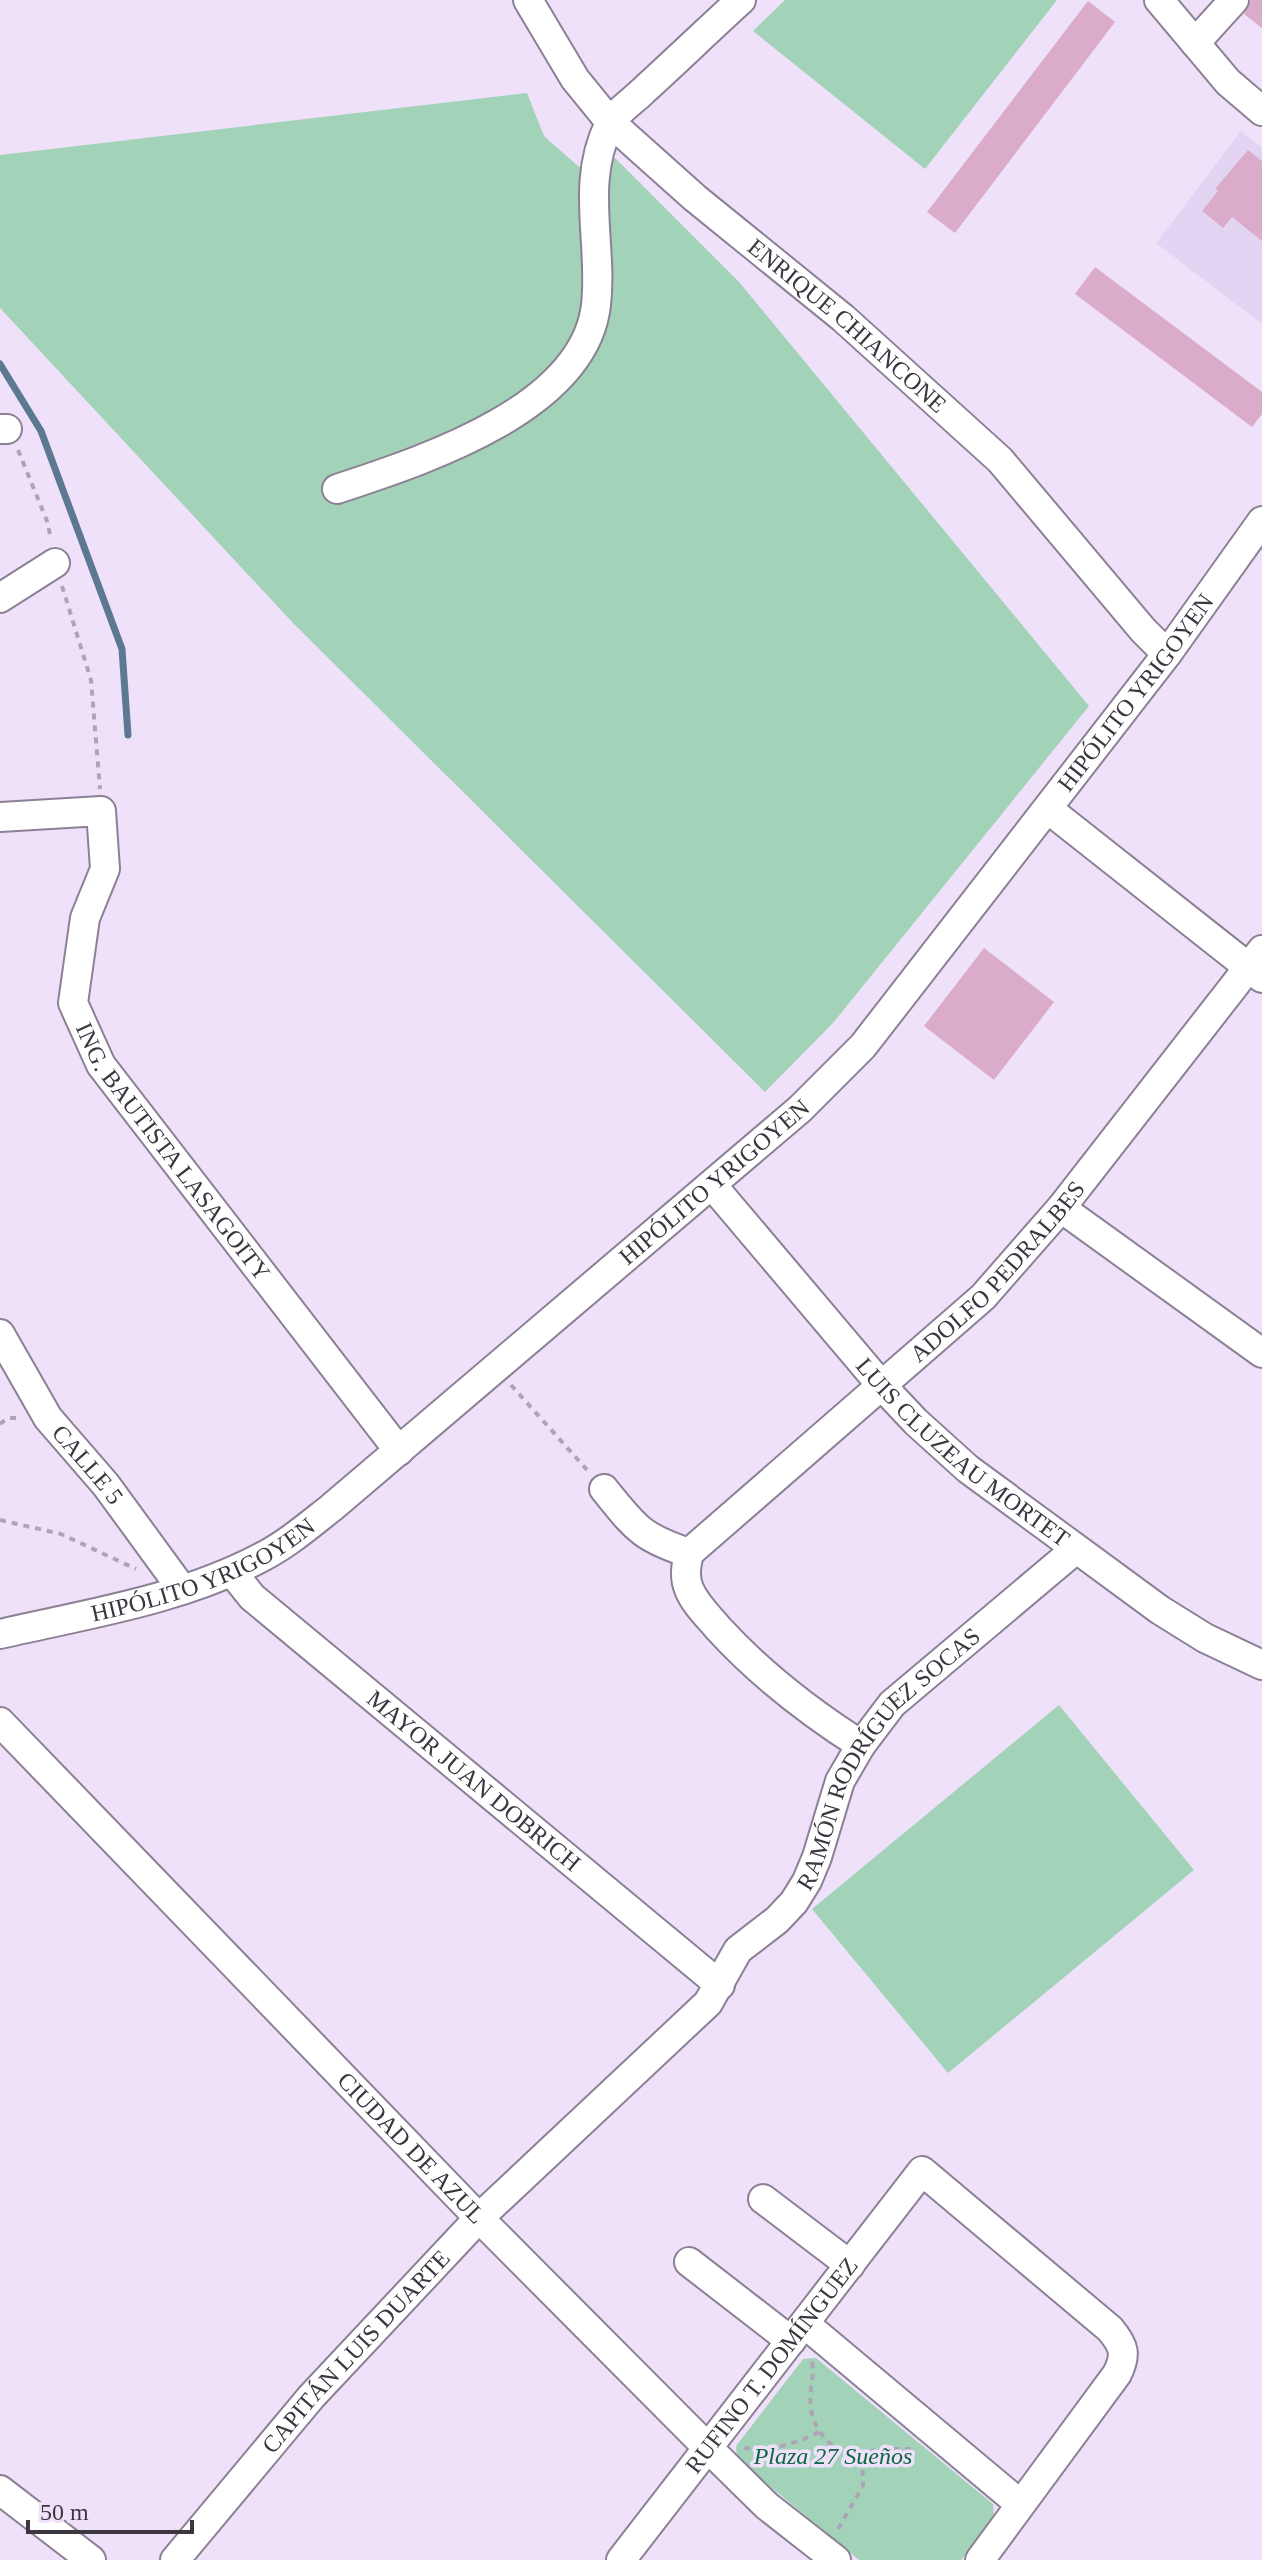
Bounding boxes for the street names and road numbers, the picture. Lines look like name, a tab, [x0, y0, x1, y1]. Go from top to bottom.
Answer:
street label: ENRIQUE CHIANCONE	[743, 233, 951, 418]
street label: HIPÓLITO YRIGOYEN	[1053, 589, 1219, 796]
street label: ING. BAUTISTA LASAGOITY	[71, 1019, 275, 1286]
street label: HIPÓLITO YRIGOYEN	[614, 1094, 814, 1270]
street label: ADOLFO PEDRALBES	[905, 1176, 1090, 1367]
street label: LUIS CLUZEAU MORTET	[851, 1353, 1075, 1552]
street label: CALLE 5	[47, 1420, 128, 1509]
street label: HIPÓLITO YRIGOYEN	[89, 1513, 320, 1627]
street label: RAMÓN RODRÍGUEZ SOCAS	[792, 1623, 985, 1895]
street label: MAYOR JUAN DOBRICH	[362, 1685, 585, 1877]
street label: CIUDAD DE AZUL	[332, 2067, 490, 2229]
street label: CAPITÁN LUIS DUARTE	[257, 2245, 455, 2458]
street label: RUFINO T. DOMÍNGUEZ	[680, 2253, 863, 2478]

